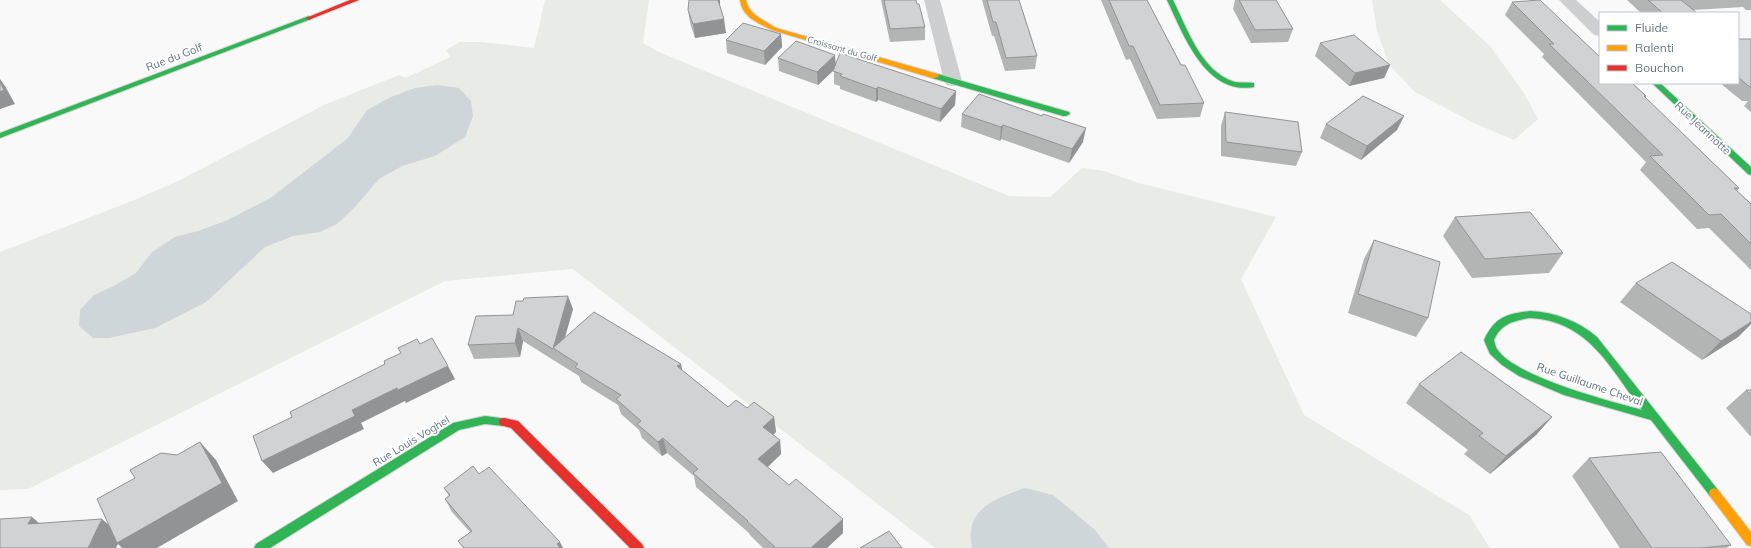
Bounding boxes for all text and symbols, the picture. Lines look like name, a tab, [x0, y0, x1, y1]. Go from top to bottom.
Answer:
legend	[1599, 12, 1739, 84]
text: Fluide	[1635, 20, 1668, 35]
street label: Croissant du Golf	[806, 33, 879, 64]
street label: Rue du Golf	[144, 40, 204, 74]
text: Ralenti	[1635, 40, 1674, 55]
text: Bouchon	[1635, 60, 1684, 75]
street label: Rue Jeannotte	[1672, 98, 1734, 158]
street label: Rue Guillaume Cheval	[1535, 359, 1645, 409]
street label: Rue Louis Voghel	[370, 413, 452, 469]

